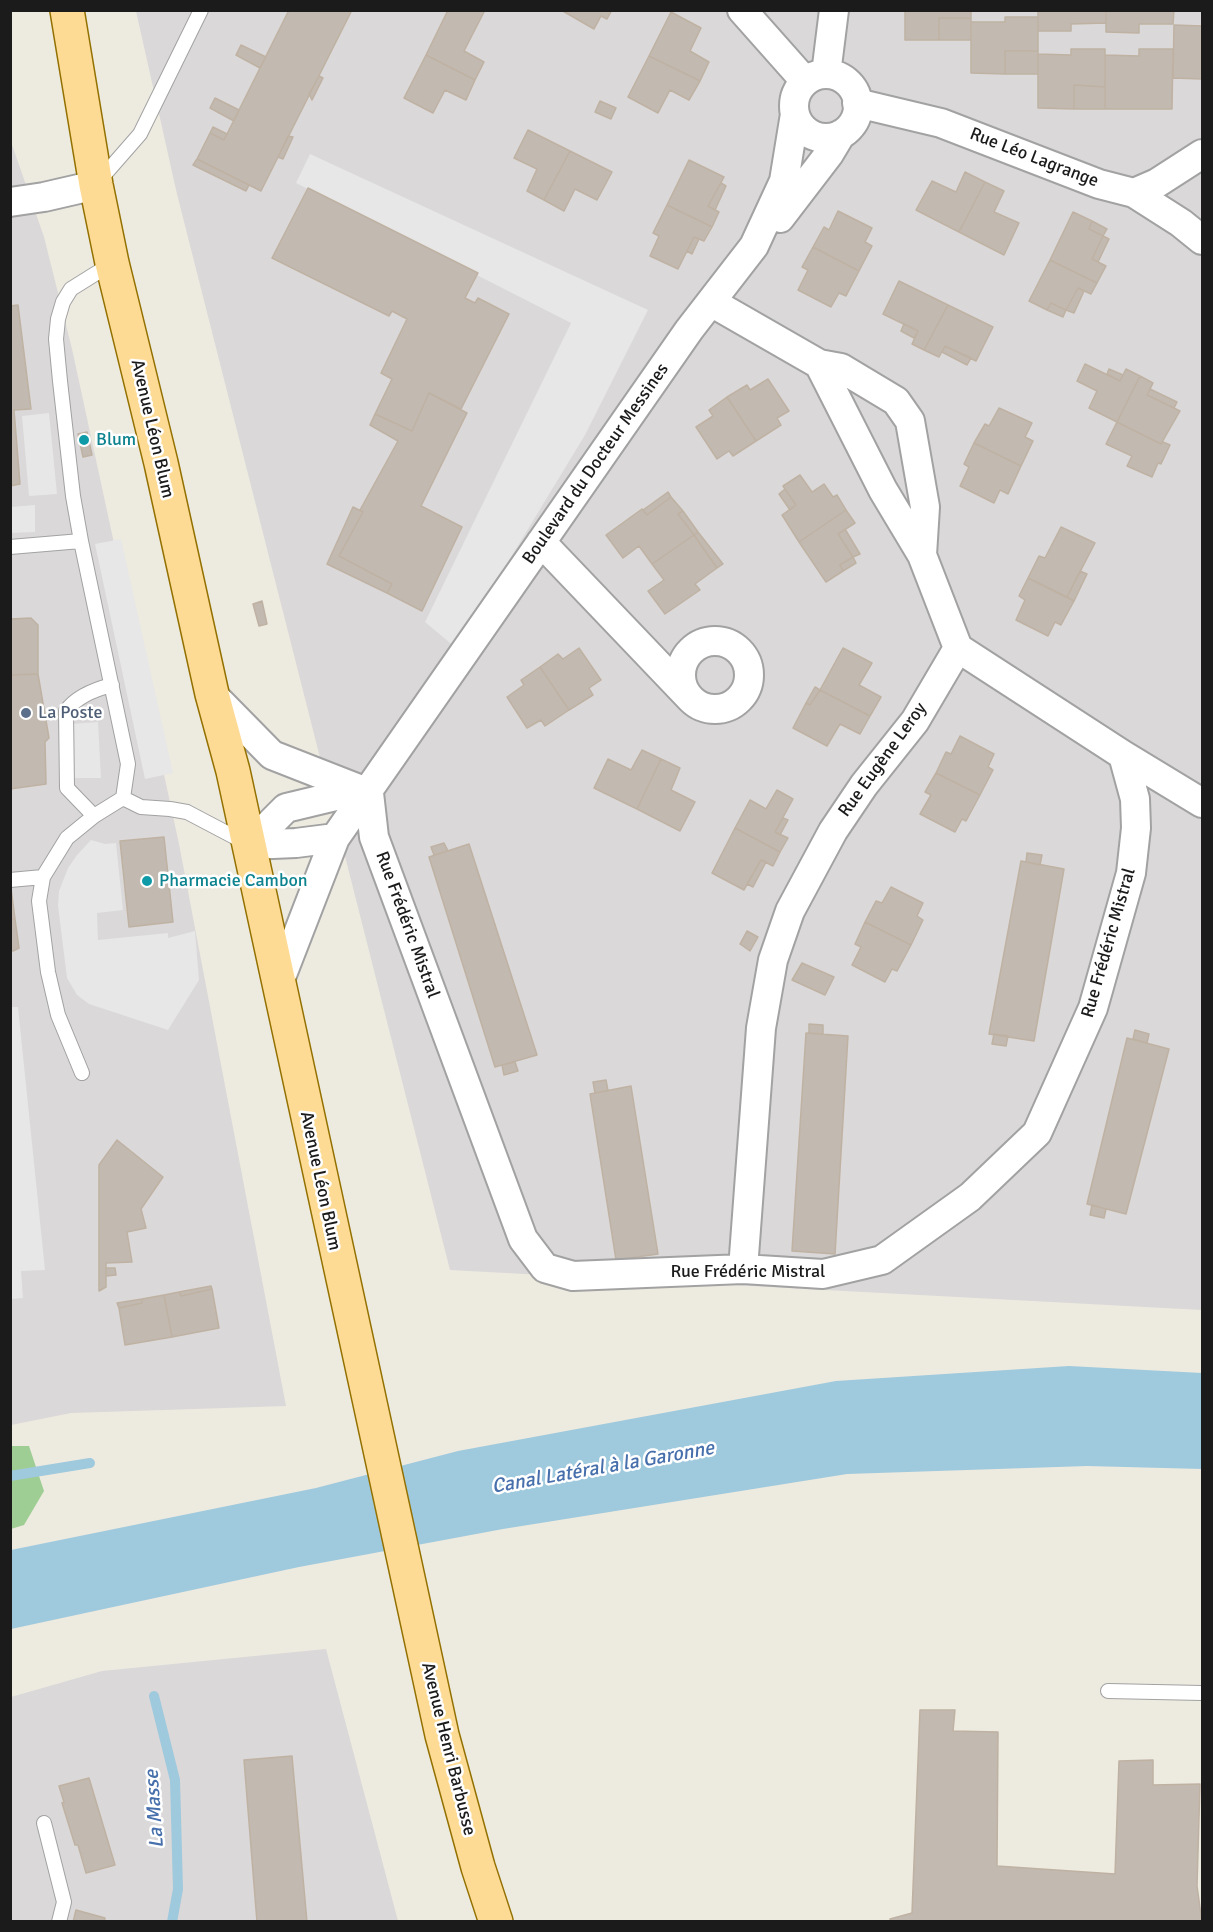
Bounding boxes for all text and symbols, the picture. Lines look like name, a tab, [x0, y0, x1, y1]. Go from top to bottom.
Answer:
street label: Rue Léo Lagrange	[967, 124, 1101, 192]
street label: Avenue Léon Blum	[126, 358, 178, 500]
street label: Boulevard du Docteur Messines	[518, 359, 674, 569]
place label: Blum	[96, 429, 136, 451]
marker: Blum	[77, 433, 91, 447]
street label: Rue Eugène Leroy	[834, 699, 932, 821]
place label: La Poste	[38, 702, 102, 724]
marker: La Poste	[19, 706, 33, 720]
street label: Rue Frédéric Mistral	[370, 849, 444, 1001]
street label: Rue Frédéric Mistral	[1077, 866, 1141, 1020]
place label: Pharmacie Cambon	[159, 870, 308, 892]
marker: Pharmacie Cambon	[140, 874, 154, 888]
street label: Avenue Léon Blum	[295, 1110, 345, 1252]
street label: Rue Frédéric Mistral	[671, 1261, 825, 1283]
water label: Canal Latéral à la Garonne	[490, 1437, 716, 1499]
street label: Avenue Henri Barbusse	[416, 1660, 480, 1838]
water label: La Masse	[140, 1769, 170, 1849]

